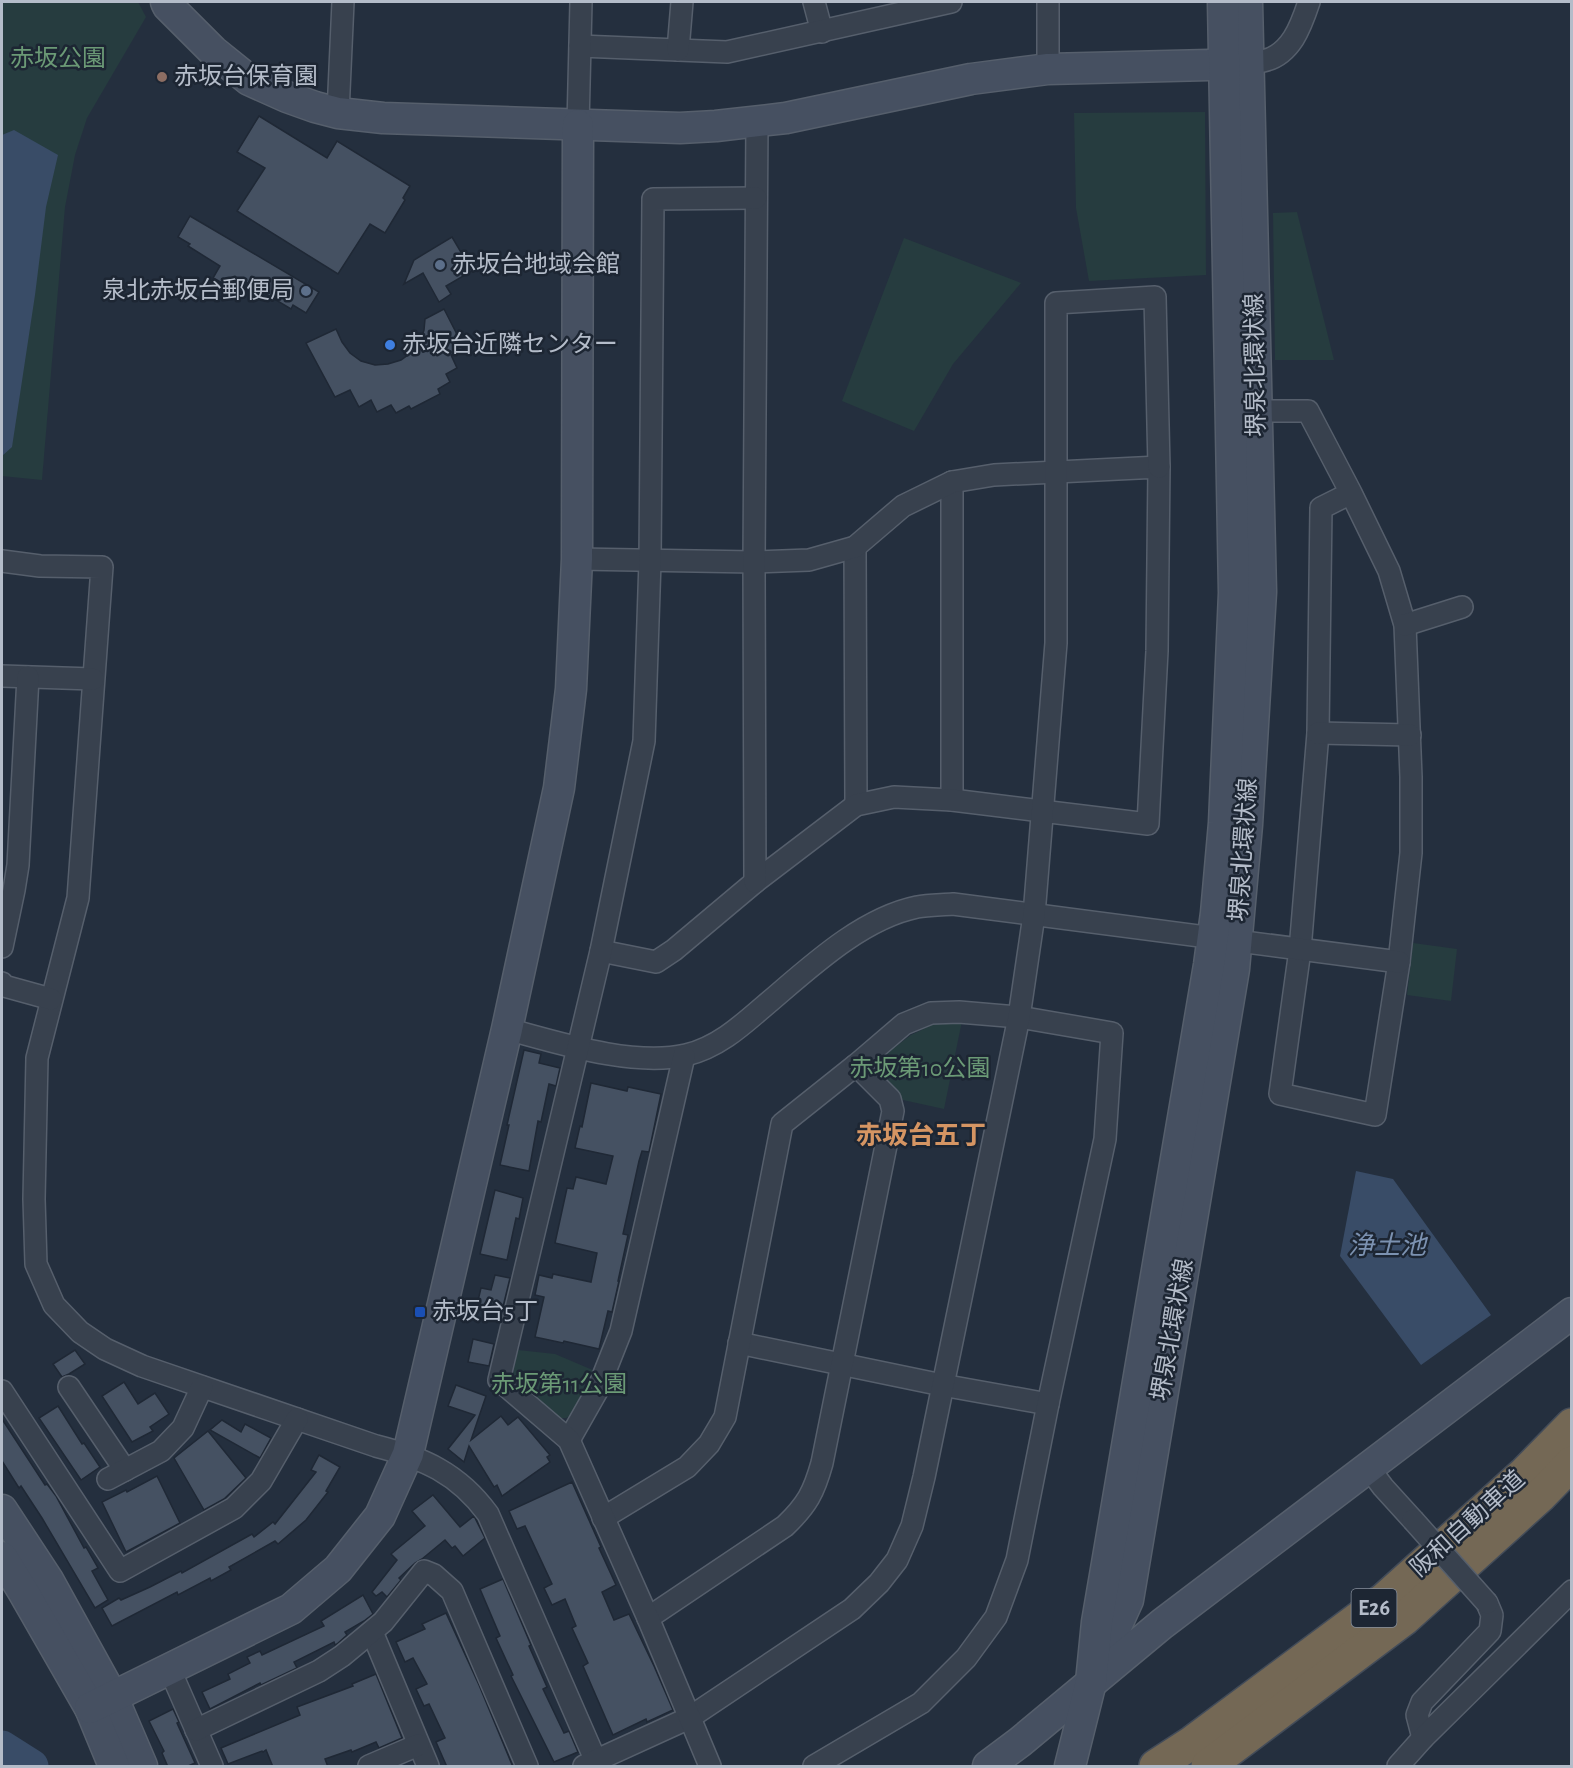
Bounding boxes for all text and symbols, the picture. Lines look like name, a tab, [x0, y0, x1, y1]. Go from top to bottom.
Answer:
park label: 赤坂公園	[10, 45, 106, 71]
place label: 赤坂台保育園	[174, 63, 318, 89]
marker: 赤坂台保育園	[155, 70, 169, 84]
place label: 赤坂台地域会館	[452, 251, 620, 277]
marker: 赤坂台地域会館	[433, 258, 447, 272]
place label: 泉北赤坂台郵便局	[102, 277, 294, 303]
marker: 泉北赤坂台郵便局	[299, 284, 313, 298]
street label: 堺泉北環状線	[1241, 293, 1269, 437]
place label: 赤坂台近隣センター	[402, 331, 618, 357]
marker: 赤坂台近隣センター	[383, 338, 397, 352]
street label: 堺泉北環状線	[1225, 777, 1261, 923]
park label: 赤坂第10公園	[850, 1055, 990, 1081]
district label: 赤坂台五丁	[856, 1121, 986, 1149]
water label: 浄土池	[1348, 1232, 1429, 1259]
street label: 堺泉北環状線	[1147, 1257, 1197, 1403]
place label: 赤坂台5丁	[432, 1298, 538, 1324]
marker: 赤坂台5丁	[413, 1305, 427, 1319]
park label: 赤坂第11公園	[491, 1371, 627, 1397]
street label: 阪和自動車道	[1405, 1465, 1530, 1581]
road number: E26	[1352, 1589, 1396, 1627]

